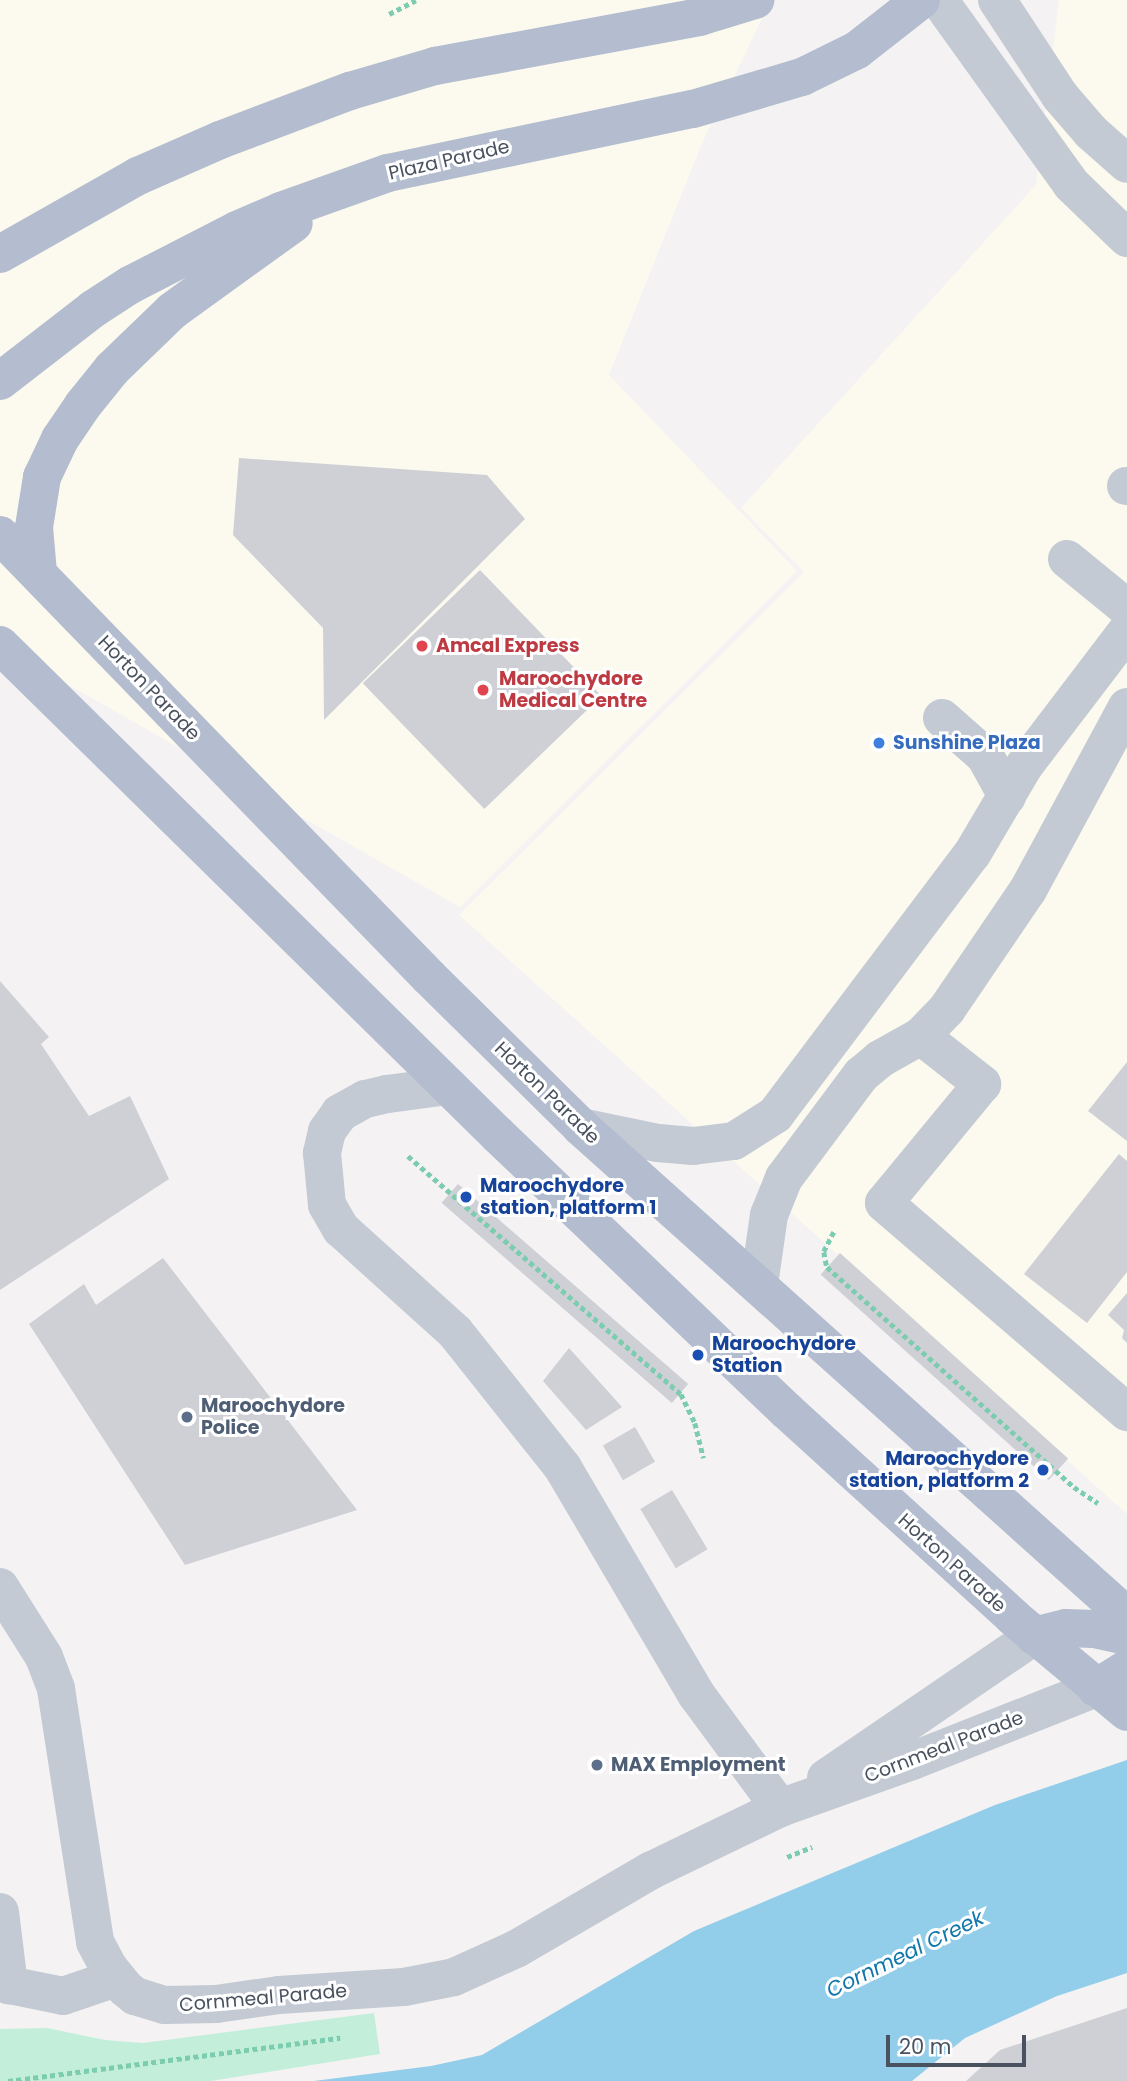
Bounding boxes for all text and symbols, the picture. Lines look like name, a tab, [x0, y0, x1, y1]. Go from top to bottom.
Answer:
street label: Plaza Parade	[386, 135, 512, 185]
street label: Horton Parade	[93, 631, 205, 745]
place label: Amcal Express	[436, 635, 580, 657]
marker: Amcal Express	[414, 638, 430, 654]
place label: Maroochydore Medical Centre	[499, 668, 647, 712]
marker: Maroochydore Medical Centre	[473, 680, 493, 700]
place label: Sunshine Plaza	[893, 732, 1041, 754]
marker: Sunshine Plaza	[871, 735, 887, 751]
street label: Horton Parade	[490, 1037, 604, 1149]
place label: Maroochydore station, platform 1	[480, 1175, 656, 1219]
marker: Maroochydore station, platform 1	[458, 1189, 474, 1205]
place label: Maroochydore Station	[712, 1333, 856, 1377]
marker: Maroochydore Station	[690, 1347, 706, 1363]
place label: Maroochydore Police	[201, 1395, 345, 1439]
marker: Maroochydore Police	[179, 1409, 195, 1425]
place label: Maroochydore station, platform 2	[849, 1448, 1029, 1492]
marker: Maroochydore station, platform 2	[1035, 1462, 1051, 1478]
street label: Horton Parade	[893, 1509, 1011, 1617]
street label: Cornmeal Parade	[861, 1706, 1027, 1788]
place label: MAX Employment	[611, 1754, 785, 1776]
marker: MAX Employment	[589, 1757, 605, 1773]
water label: Cornmeal Creek	[822, 1905, 988, 2003]
street label: Cornmeal Parade	[178, 1979, 348, 2017]
scale bar	[889, 2022, 1029, 2066]
text: 20 m	[899, 2032, 952, 2061]

